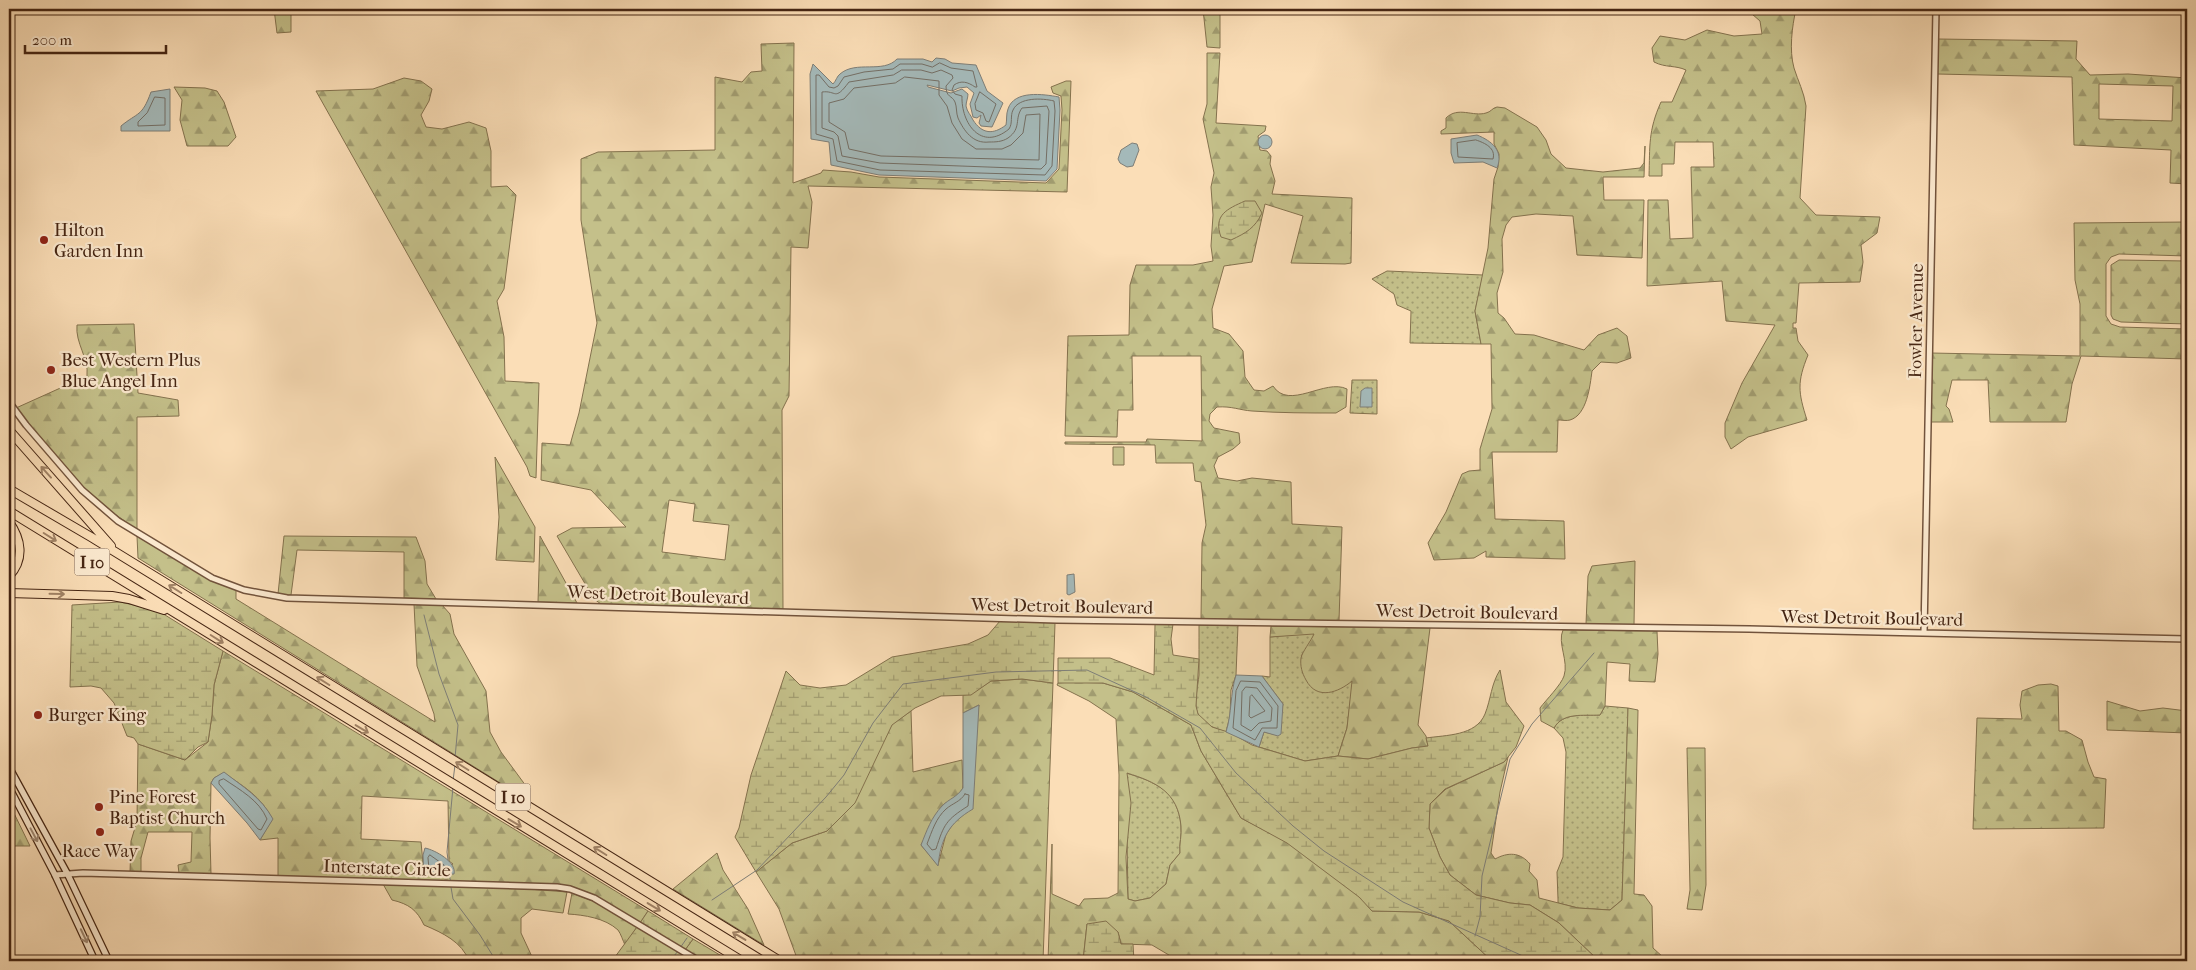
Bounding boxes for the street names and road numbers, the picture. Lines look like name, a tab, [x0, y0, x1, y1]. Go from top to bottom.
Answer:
street label: Fowler Avenue	[1905, 263, 1928, 379]
road number: I 10	[74, 548, 110, 576]
street label: West Detroit Boulevard	[566, 582, 750, 609]
street label: West Detroit Boulevard	[970, 594, 1153, 619]
street label: West Detroit Boulevard	[1375, 600, 1558, 625]
street label: West Detroit Boulevard	[1780, 606, 1963, 631]
road number: I 10	[496, 784, 530, 810]
street label: Interstate Circle	[323, 856, 451, 881]

